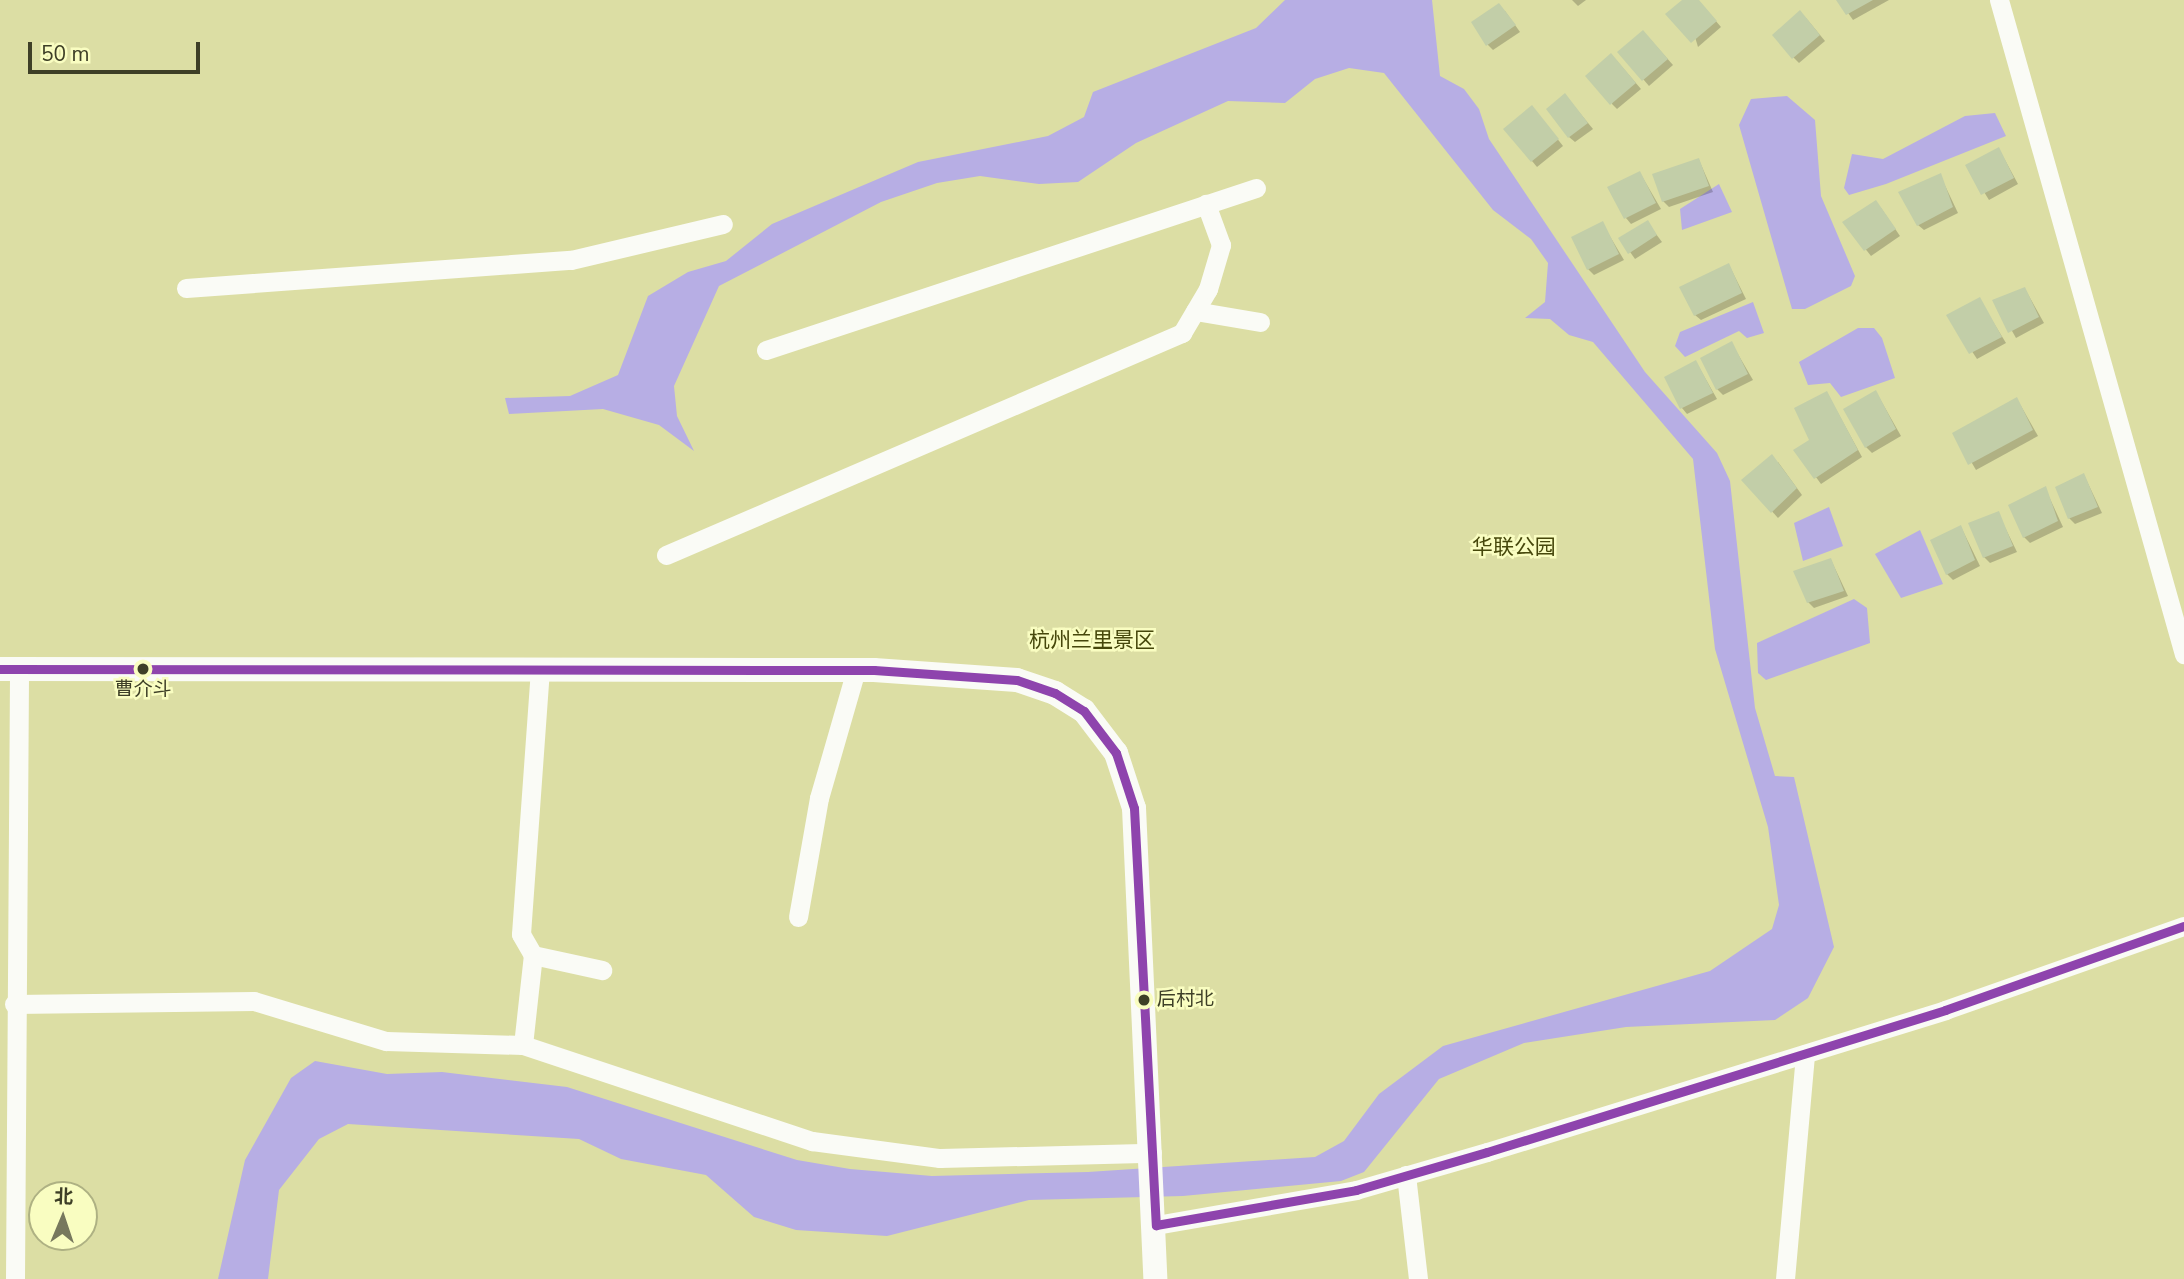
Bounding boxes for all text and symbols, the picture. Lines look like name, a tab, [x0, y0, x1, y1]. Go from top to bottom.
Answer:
scale bar	[32, 28, 203, 72]
text: 50 m	[41, 40, 90, 68]
park label: 华联公园	[1472, 534, 1556, 560]
park label: 杭州兰里景区	[1029, 627, 1155, 653]
marker: 曹介斗	[136, 662, 150, 676]
place label: 曹介斗	[115, 679, 171, 701]
place label: 后村北	[1157, 989, 1214, 1011]
marker: 后村北	[1137, 993, 1151, 1007]
north arrow	[28, 1181, 98, 1251]
text: 北	[54, 1184, 74, 1210]

